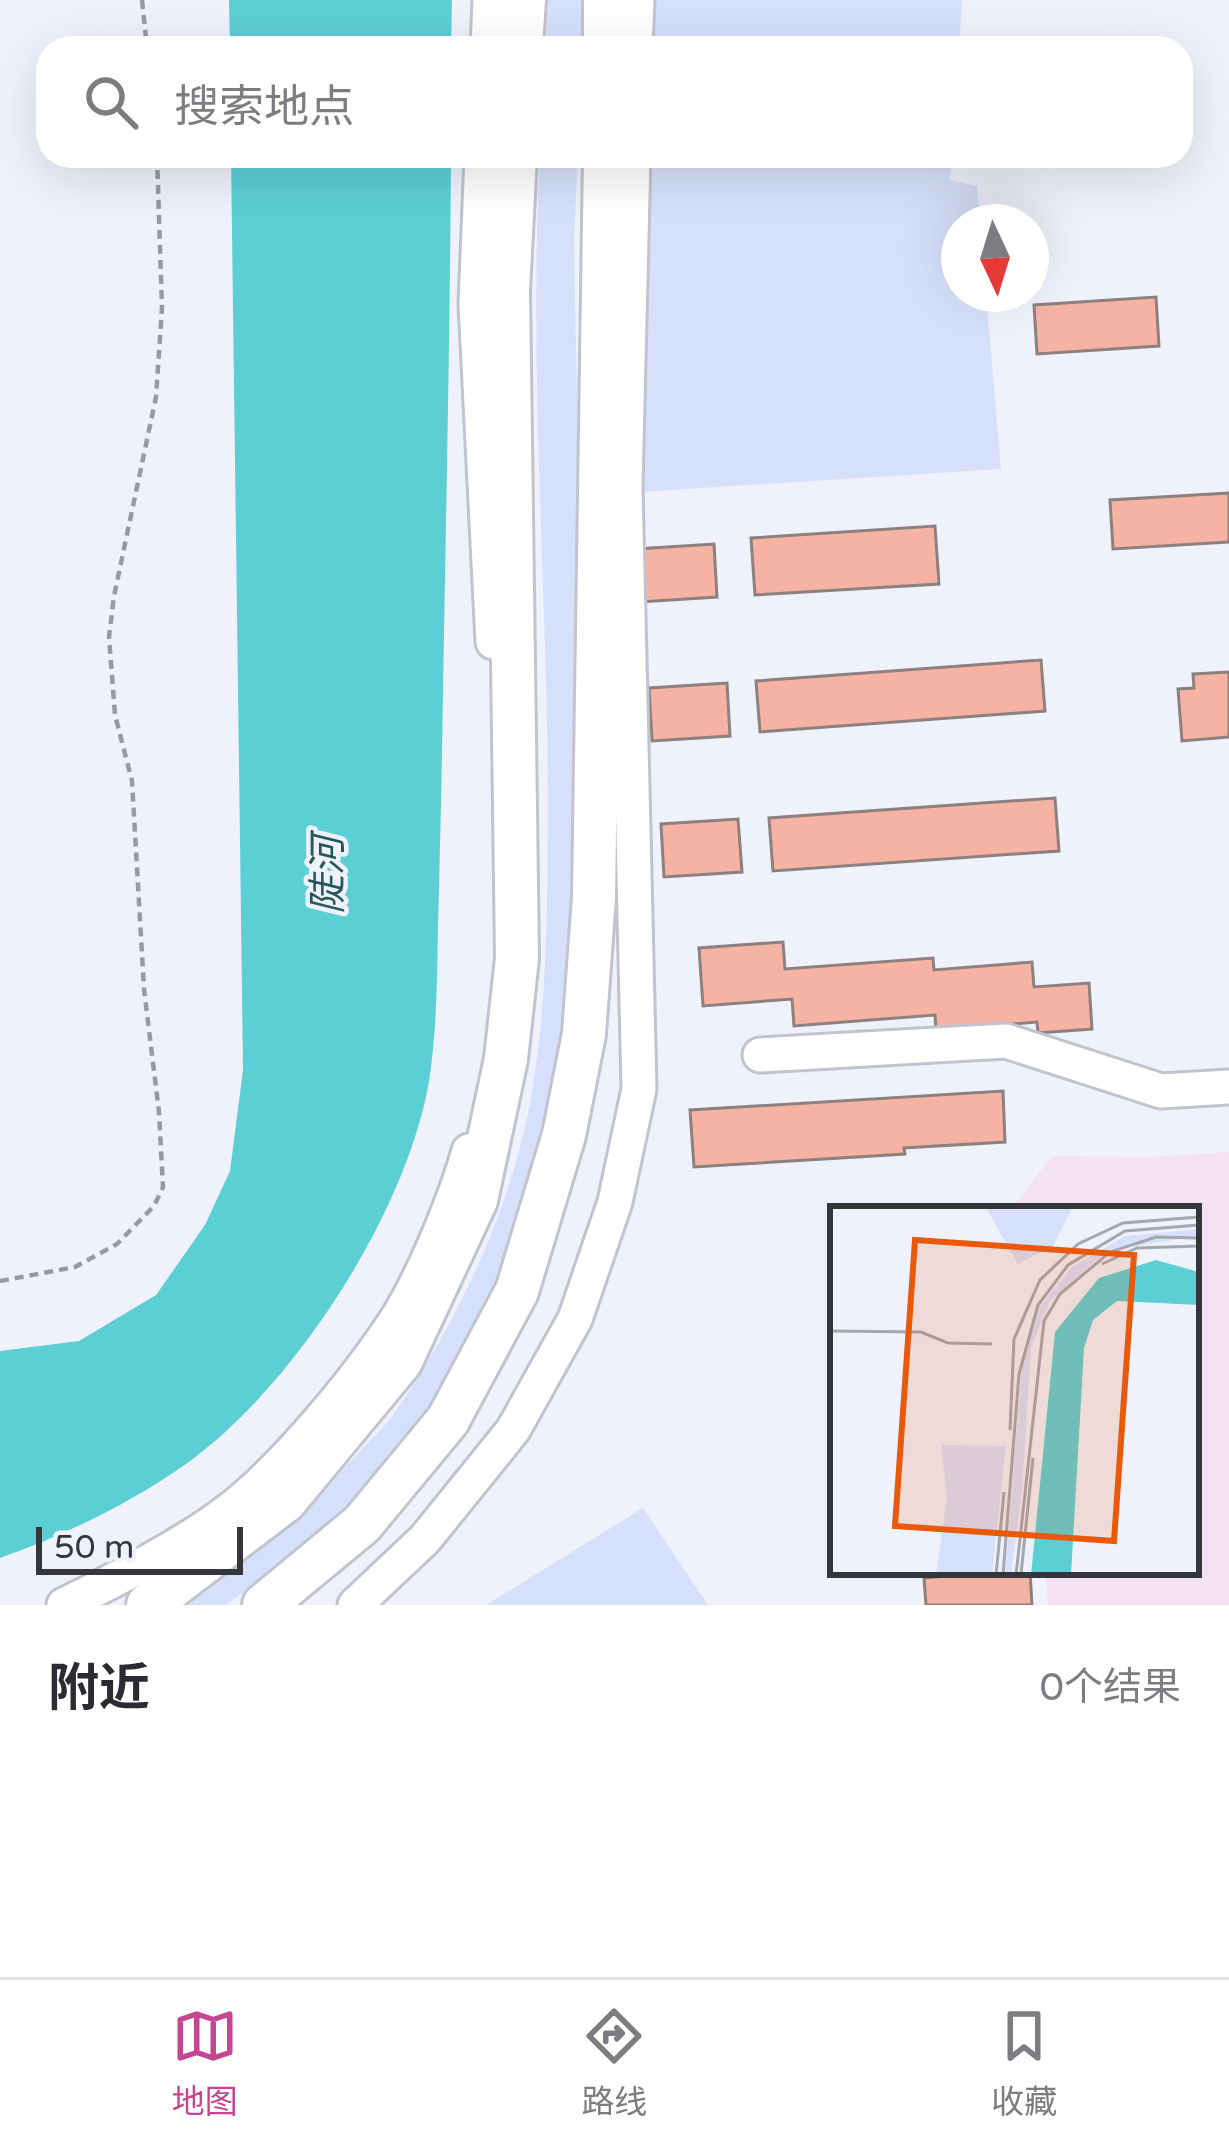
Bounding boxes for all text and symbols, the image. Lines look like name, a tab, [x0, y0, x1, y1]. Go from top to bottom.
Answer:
search box	[36, 36, 1193, 168]
icon: search	[78, 69, 144, 135]
text: 搜索地点	[174, 81, 354, 135]
north arrow	[941, 204, 1049, 312]
water label: 陡河	[305, 829, 352, 914]
inset map	[830, 1206, 1199, 1575]
scale bar	[36, 1521, 243, 1574]
text: 50 m	[54, 1528, 134, 1567]
text: 附近	[48, 1658, 150, 1720]
text: 0个结果	[1040, 1664, 1181, 1711]
tab: 地图	[172, 2003, 238, 2123]
tab: 路线	[581, 2003, 647, 2123]
tab: 收藏	[991, 2003, 1057, 2123]

